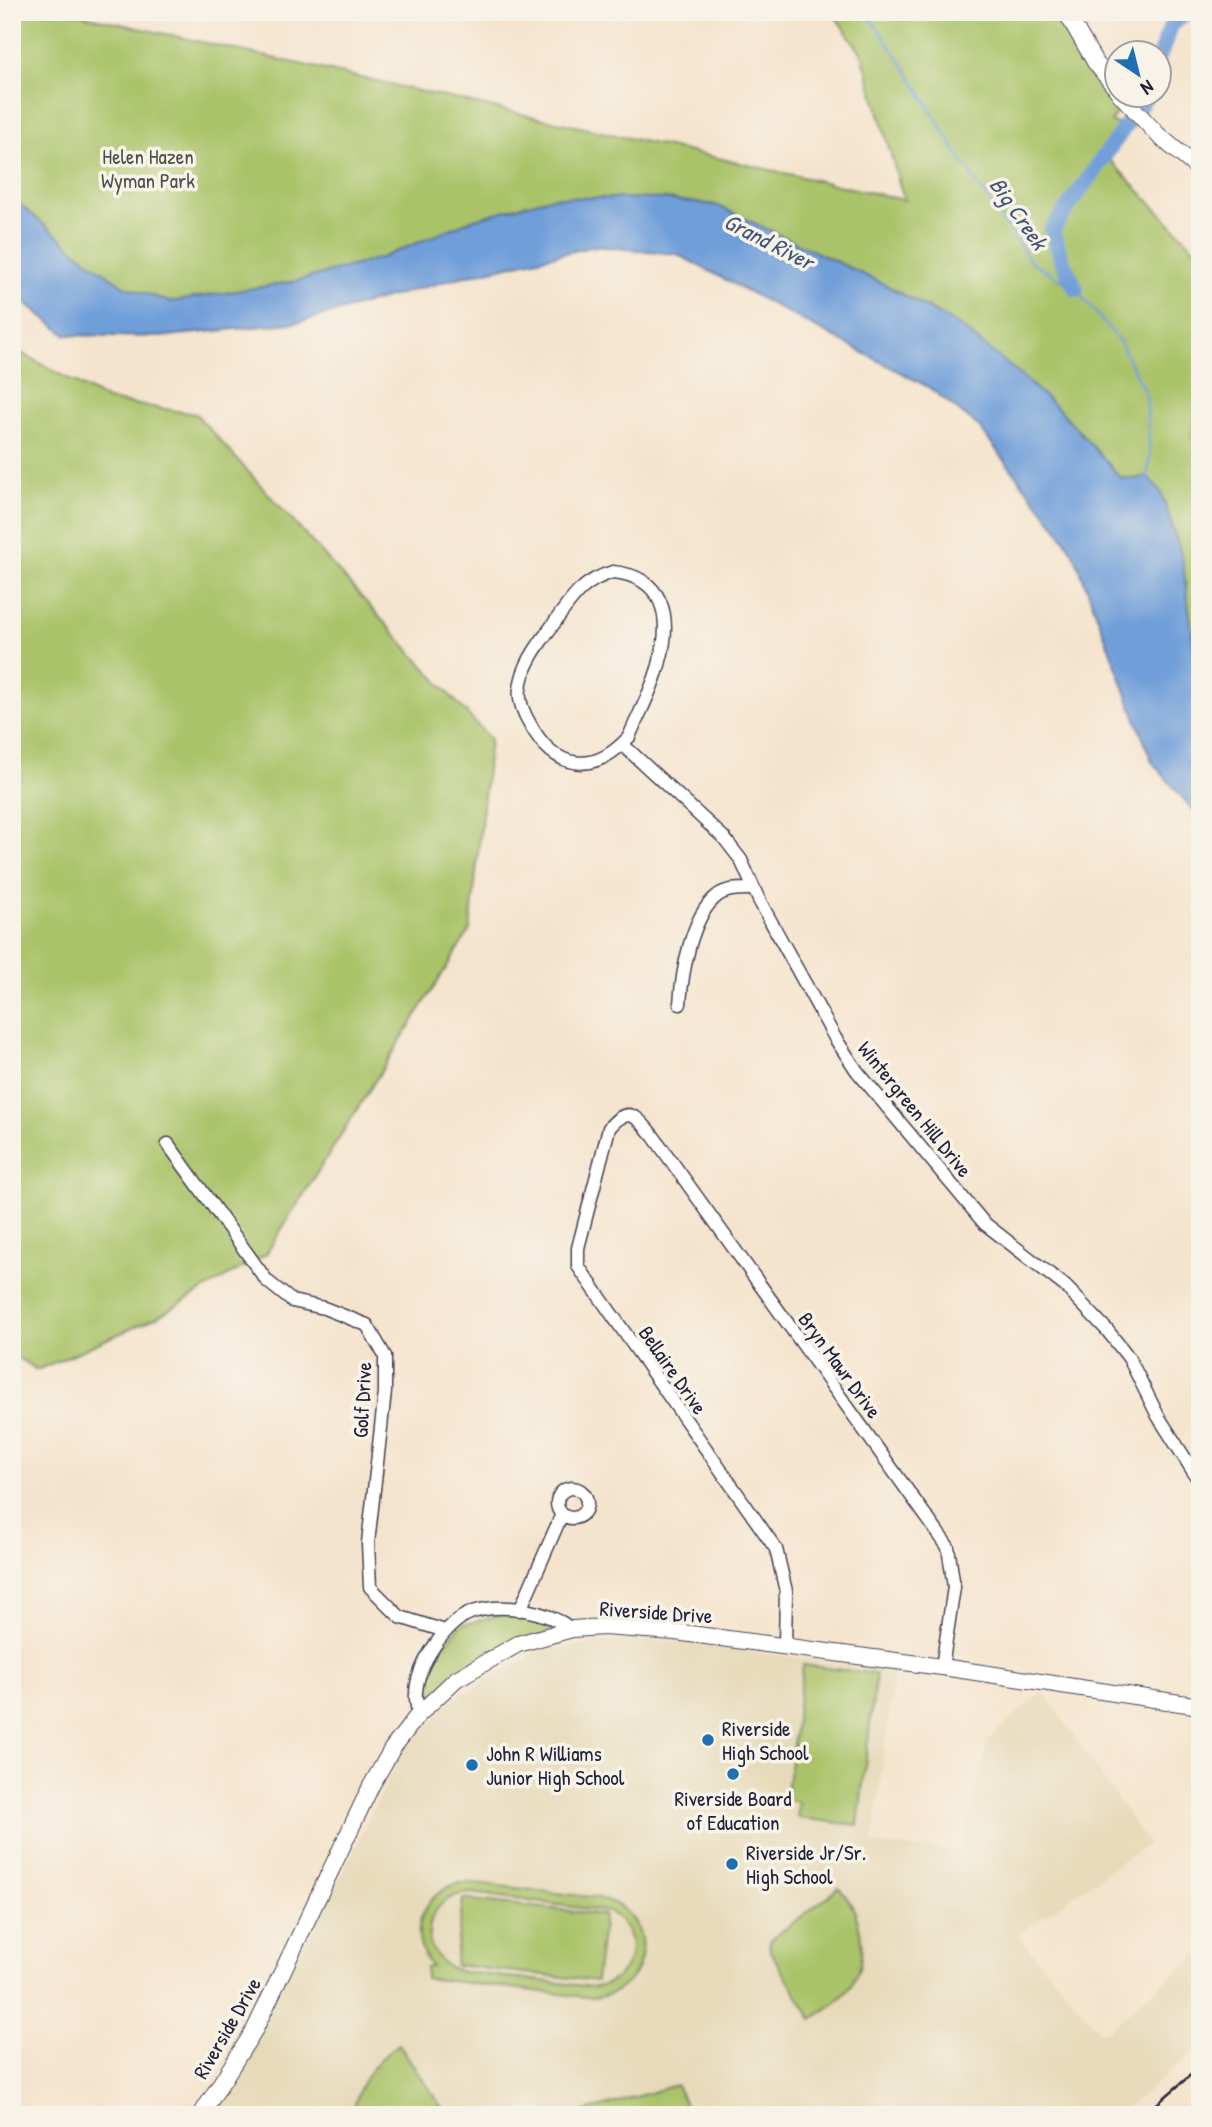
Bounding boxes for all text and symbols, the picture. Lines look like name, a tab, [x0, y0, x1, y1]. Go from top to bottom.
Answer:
north arrow	[1104, 38, 1174, 108]
text: N	[1136, 74, 1159, 101]
park label: Helen Hazen Wyman Park	[101, 142, 195, 195]
water label: Big Creek	[982, 171, 1057, 258]
water label: Grand River	[719, 205, 822, 278]
street label: Wintergreen Hill Drive	[851, 1035, 979, 1183]
street label: Bryn Mawr Drive	[792, 1306, 888, 1424]
street label: Bellaire Drive	[632, 1320, 714, 1420]
street label: Golf Drive	[346, 1361, 378, 1439]
street label: Riverside Drive	[599, 1594, 713, 1630]
place label: Riverside High School	[722, 1714, 809, 1767]
marker: Riverside High School	[700, 1732, 716, 1748]
place label: John R Williams Junior High School	[486, 1739, 625, 1792]
marker: John R Williams Junior High School	[464, 1757, 480, 1773]
marker: Riverside Board of Education	[725, 1766, 741, 1782]
place label: Riverside Board of Education	[675, 1784, 791, 1837]
place label: Riverside Jr/Sr. High School	[746, 1838, 866, 1891]
marker: Riverside Jr/Sr. High School	[724, 1856, 740, 1872]
street label: Riverside Drive	[186, 1972, 268, 2084]

